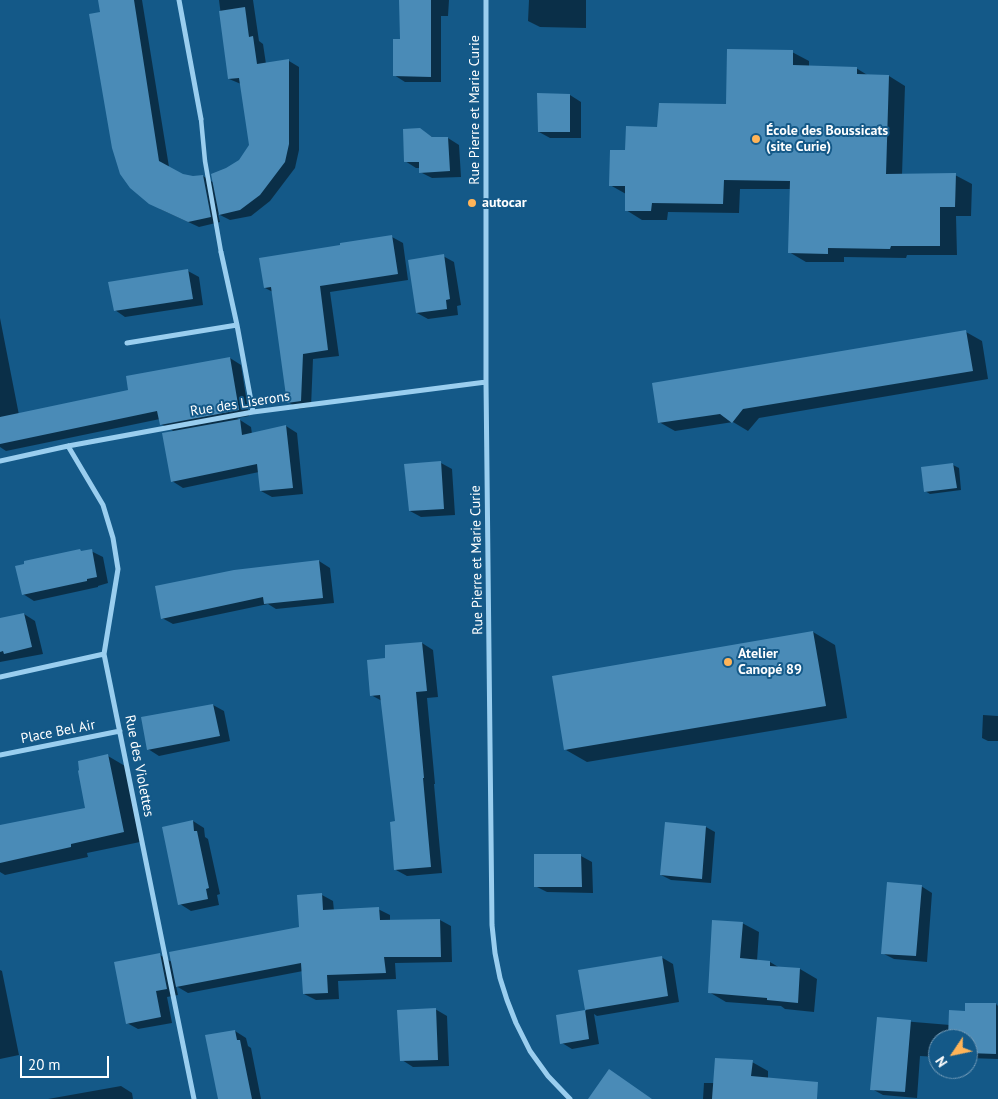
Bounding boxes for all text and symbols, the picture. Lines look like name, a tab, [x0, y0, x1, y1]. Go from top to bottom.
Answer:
street label: Rue Pierre et Marie Curie	[467, 35, 483, 185]
place label: École des Boussicats (site Curie)	[766, 123, 888, 156]
marker: École des Boussicats (site Curie)	[750, 133, 762, 145]
place label: autocar	[482, 195, 527, 211]
marker: autocar	[466, 197, 478, 209]
street label: Rue des Liserons	[189, 388, 291, 420]
street label: Rue Pierre et Marie Curie	[467, 485, 487, 635]
place label: Atelier Canopé 89	[738, 646, 802, 679]
marker: Atelier Canopé 89	[722, 656, 734, 668]
street label: Rue des Violettes	[121, 714, 157, 818]
street label: Place Bel Air	[19, 717, 97, 747]
north arrow	[928, 1029, 978, 1079]
scale bar	[22, 1046, 111, 1078]
text: N	[931, 1053, 951, 1071]
text: 20 m	[28, 1055, 61, 1074]

